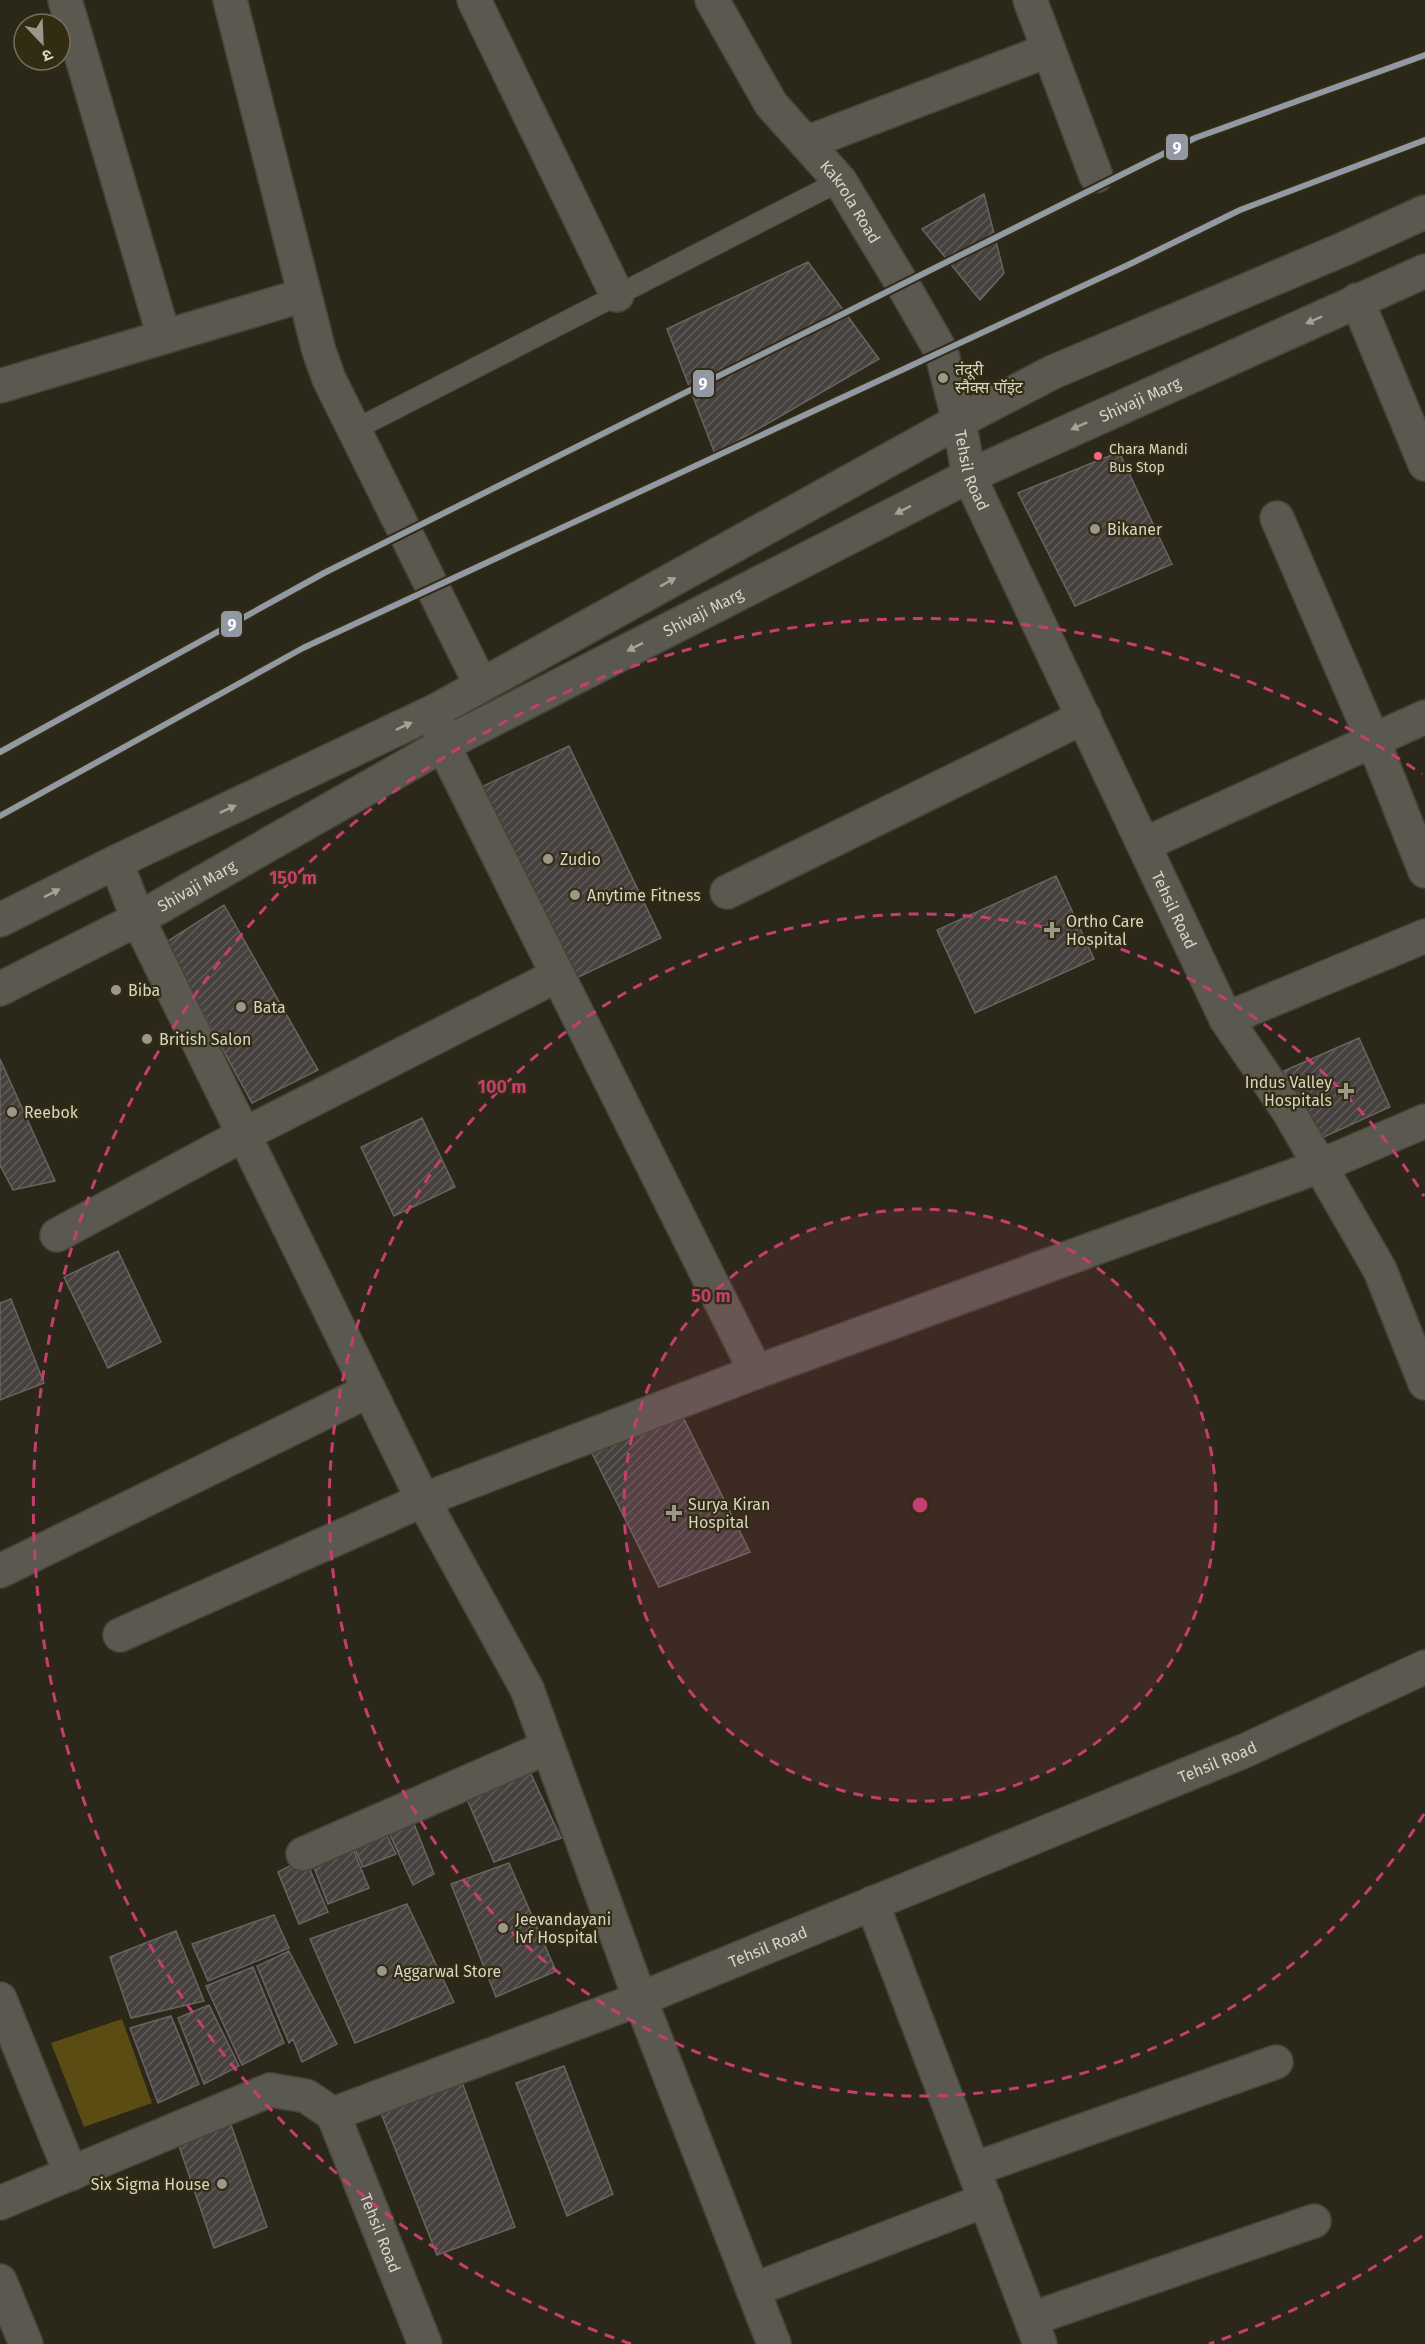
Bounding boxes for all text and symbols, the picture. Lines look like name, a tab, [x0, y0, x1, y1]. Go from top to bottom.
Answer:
north arrow	[12, 12, 72, 72]
text: उ	[39, 45, 56, 66]
line badge: 9	[1165, 133, 1189, 161]
text: 9	[1173, 138, 1182, 157]
street label: Kakrola Road	[816, 156, 884, 247]
one-way arrow	[1305, 315, 1322, 324]
place label: तंदूरी स्नैक्स पॉइंट	[955, 360, 1024, 397]
line badge: 9	[692, 369, 715, 398]
marker: तंदूरी स्नैक्स पॉइंट	[936, 371, 950, 385]
street label: Shivaji Marg	[1096, 373, 1184, 426]
text: 9	[699, 374, 708, 393]
one-way arrow	[1070, 422, 1087, 431]
street label: Tehsil Road	[951, 429, 993, 514]
place label: Chara Mandi Bus Stop	[1109, 441, 1188, 476]
marker: Chara Mandi Bus Stop	[1092, 450, 1104, 462]
one-way arrow	[894, 505, 911, 515]
place label: Bikaner	[1107, 520, 1163, 539]
marker: Bikaner	[1088, 522, 1102, 536]
one-way arrow	[659, 577, 676, 587]
street label: Shivaji Marg	[660, 584, 747, 641]
line badge: 9	[220, 610, 243, 638]
text: 9	[228, 615, 237, 634]
one-way arrow	[627, 642, 644, 651]
one-way arrow	[396, 721, 413, 730]
one-way arrow	[220, 804, 237, 813]
place label: Zudio	[560, 850, 601, 869]
marker: Zudio	[541, 852, 555, 866]
street label: Shivaji Marg	[154, 856, 240, 916]
text: 150 m	[269, 867, 317, 889]
street label: Tehsil Road	[1148, 868, 1200, 952]
place label: Anytime Fitness	[587, 886, 701, 905]
marker: Anytime Fitness	[568, 888, 582, 902]
one-way arrow	[44, 889, 61, 898]
place label: Ortho Care Hospital	[1066, 912, 1144, 949]
marker: Ortho Care Hospital	[1043, 921, 1061, 939]
place label: Biba	[128, 981, 160, 1000]
marker: Biba	[109, 983, 123, 997]
place label: Bata	[253, 998, 286, 1017]
marker: Bata	[234, 1000, 248, 1014]
place label: British Salon	[159, 1030, 251, 1049]
marker: British Salon	[140, 1032, 154, 1046]
place label: Indus Valley Hospitals	[1245, 1073, 1332, 1110]
text: 100 m	[478, 1076, 526, 1098]
marker: Indus Valley Hospitals	[1337, 1082, 1355, 1100]
place label: Reebok	[24, 1103, 79, 1122]
marker: Reebok	[5, 1105, 19, 1119]
text: 50 m	[691, 1285, 731, 1307]
place label: Surya Kiran Hospital	[688, 1495, 770, 1532]
centre of rings	[910, 1495, 930, 1515]
marker: Surya Kiran Hospital	[665, 1504, 683, 1522]
street label: Tehsil Road	[1175, 1737, 1260, 1787]
place label: Jeevandayani Ivf Hospital	[515, 1910, 611, 1947]
marker: Jeevandayani Ivf Hospital	[496, 1921, 510, 1935]
street label: Tehsil Road	[726, 1922, 810, 1972]
place label: Aggarwal Store	[394, 1962, 501, 1981]
marker: Aggarwal Store	[375, 1964, 389, 1978]
place label: Six Sigma House	[91, 2175, 210, 2194]
marker: Six Sigma House	[215, 2177, 229, 2191]
street label: Tehsil Road	[356, 2191, 404, 2275]

